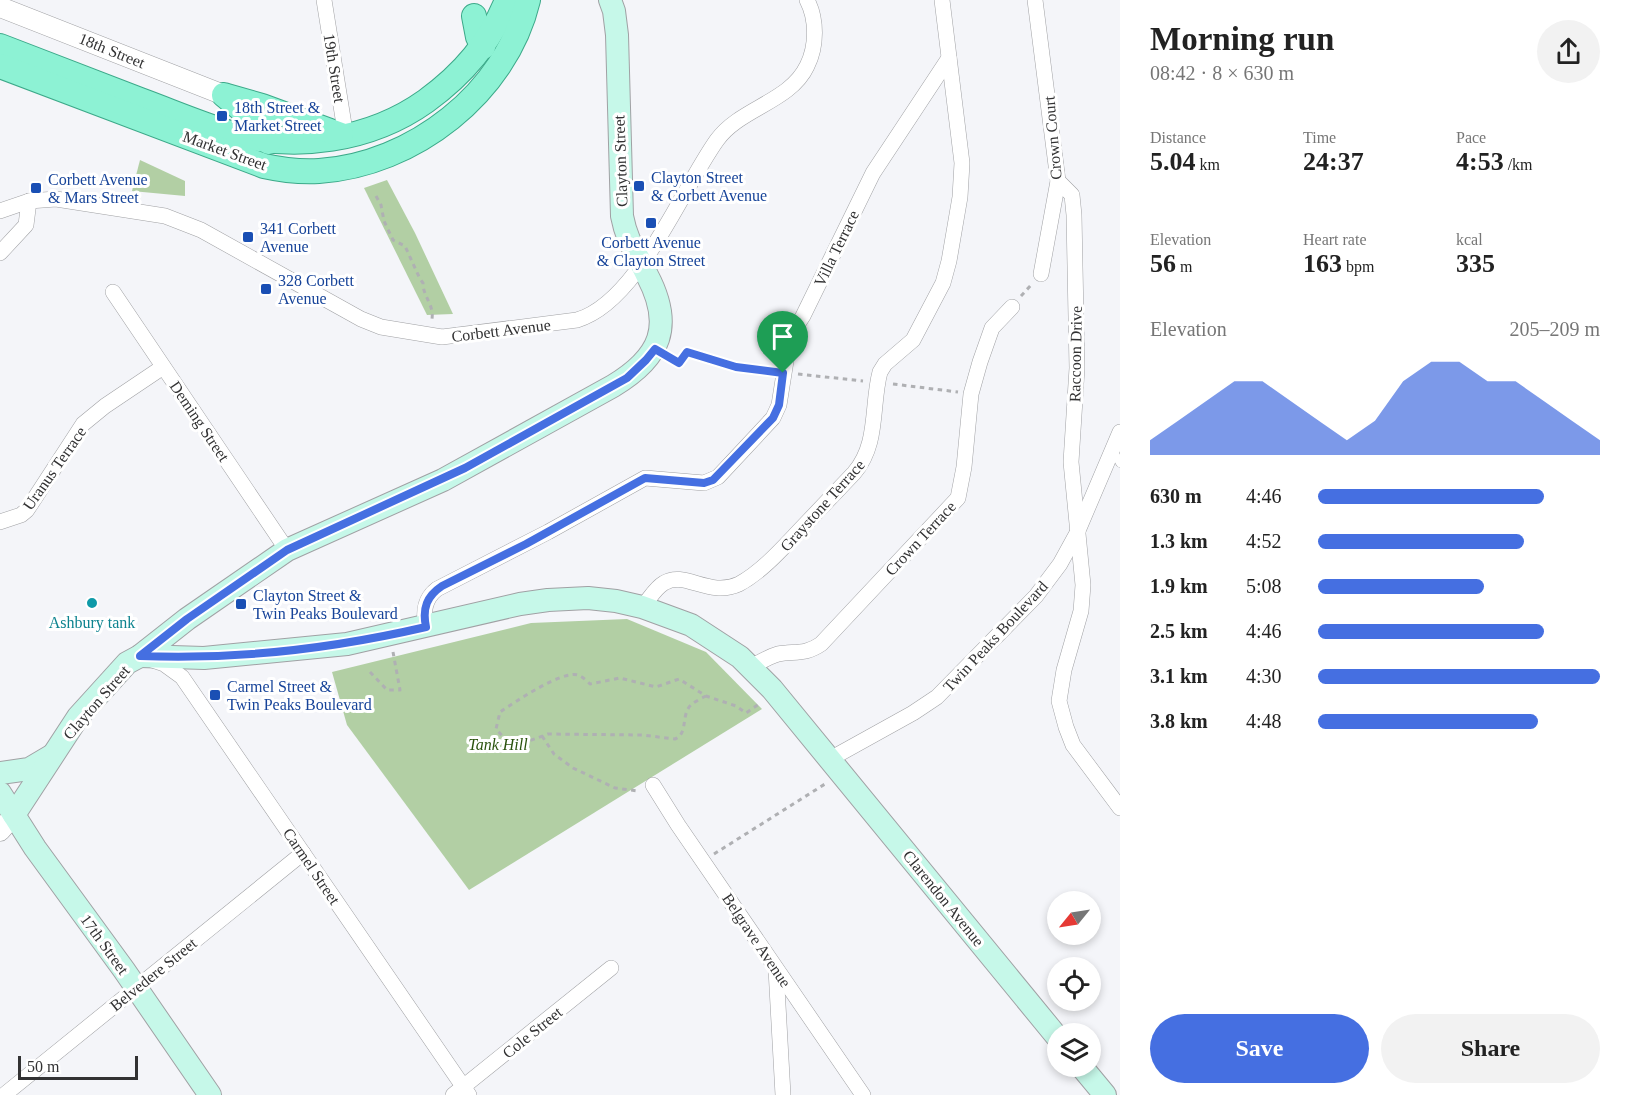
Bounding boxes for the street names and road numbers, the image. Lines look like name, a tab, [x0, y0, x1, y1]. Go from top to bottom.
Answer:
street label: 18th Street	[76, 30, 148, 72]
street label: 19th Street	[321, 32, 348, 104]
street label: Crown Court	[1040, 95, 1065, 181]
street label: Clayton Street	[610, 114, 632, 207]
street label: Market Street	[181, 128, 269, 174]
street label: Villa Terrace	[811, 207, 862, 289]
street label: Raccoon Drive	[1066, 306, 1085, 402]
street label: Corbett Avenue	[451, 316, 552, 345]
street label: Deming Street	[166, 378, 233, 466]
street label: Uranus Terrace	[19, 423, 89, 513]
street label: Graystone Terrace	[777, 456, 869, 555]
street label: Crown Terrace	[882, 498, 959, 579]
street label: Twin Peaks Boulevard	[940, 578, 1051, 695]
street label: Clayton Street	[60, 662, 134, 743]
street label: Carmel Street	[280, 825, 344, 908]
street label: Clarendon Avenue	[900, 847, 987, 950]
street label: Belgrave Avenue	[718, 890, 794, 991]
street label: 17th Street	[77, 911, 132, 978]
street label: Belvedere Street	[107, 934, 200, 1014]
street label: Cole Street	[499, 1003, 566, 1062]

